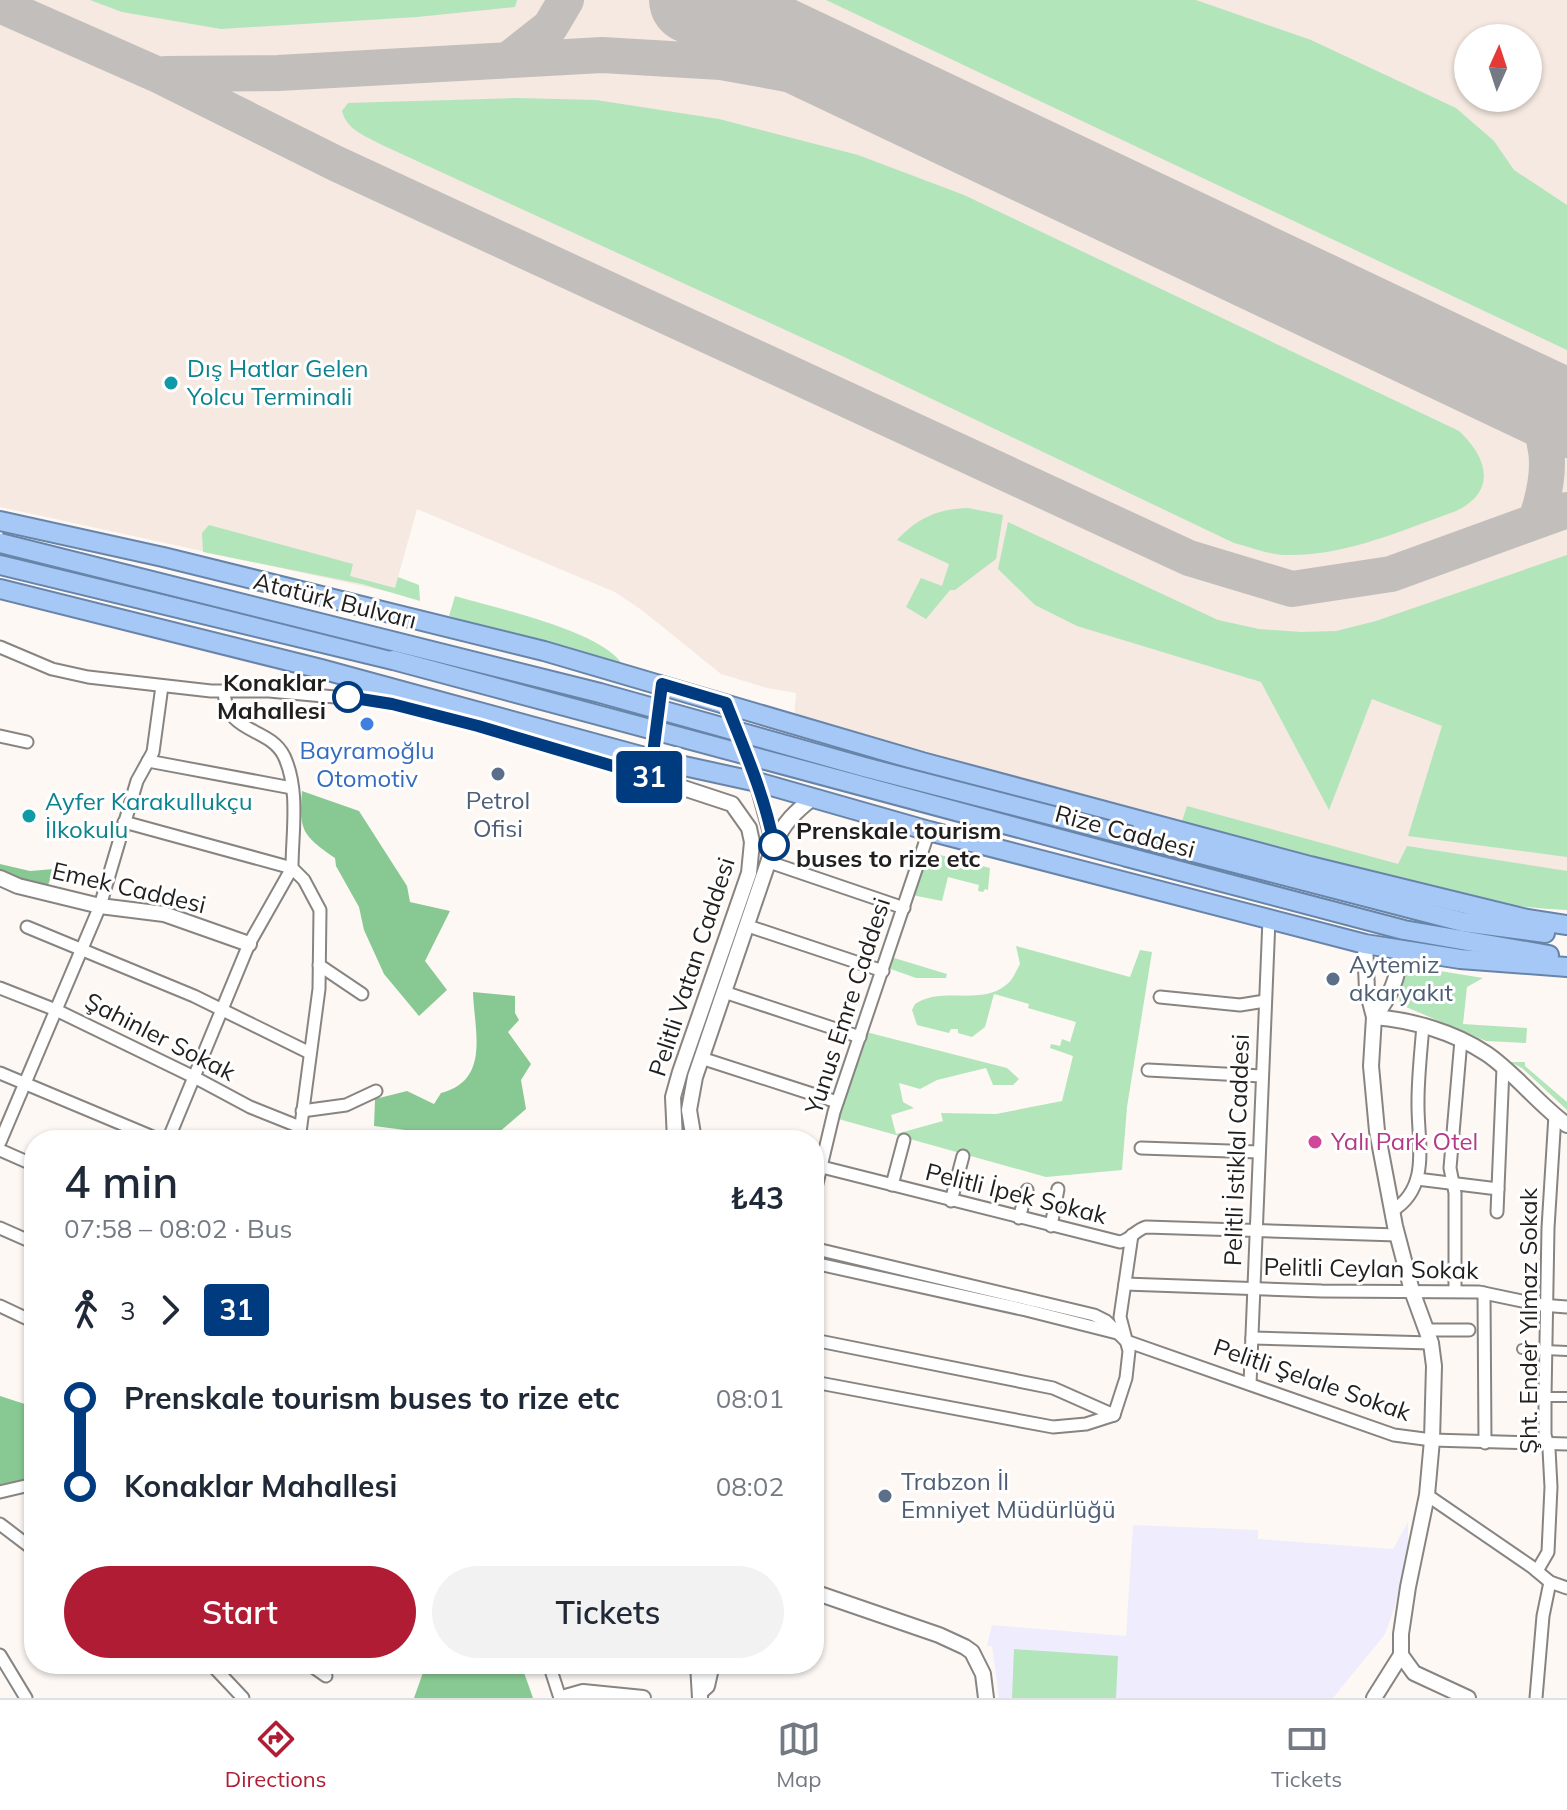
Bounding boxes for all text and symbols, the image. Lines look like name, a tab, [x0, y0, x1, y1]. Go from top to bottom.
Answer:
north arrow	[1454, 24, 1542, 112]
map controls	[1454, 24, 1542, 112]
place label: Dış Hatlar Gelen Yolcu Terminali	[186, 353, 369, 411]
marker: Dış Hatlar Gelen Yolcu Terminali	[162, 374, 180, 392]
street label: Atatürk Bulvarı	[251, 565, 420, 635]
place label: Konaklar Mahallesi	[217, 667, 327, 725]
marker: Konaklar Mahallesi	[333, 682, 363, 712]
marker: Bayramoğlu Otomotiv	[358, 715, 376, 733]
place label: Bayramoğlu Otomotiv	[299, 735, 435, 793]
line badge: 31	[613, 751, 685, 803]
text: 31	[632, 759, 666, 794]
marker: Petrol Ofisi	[489, 765, 507, 783]
place label: Petrol Ofisi	[466, 785, 530, 843]
place label: Ayfer Karakullukçu İlkokulu	[45, 786, 253, 844]
street label: Rize Caddesi	[1052, 798, 1199, 864]
marker: Ayfer Karakullukçu İlkokulu	[20, 807, 38, 825]
place label: Prenskale tourism buses to rize etc	[796, 815, 1001, 873]
marker: Prenskale tourism buses to rize etc	[759, 830, 789, 860]
street label: Pelitli Vatan Caddesi	[641, 853, 741, 1080]
street label: Emek Caddesi	[49, 855, 209, 919]
street label: Yunus Emre Caddesi	[798, 894, 896, 1119]
place label: Aytemiz akaryakıt	[1349, 949, 1453, 1007]
marker: Aytemiz akaryakıt	[1324, 970, 1342, 988]
street label: Şahinler Sokak	[80, 985, 241, 1087]
street label: Pelitli İstiklal Caddesi	[1217, 1033, 1255, 1266]
place label: Yalı Park Otel	[1330, 1126, 1478, 1156]
marker: Yalı Park Otel	[1306, 1133, 1324, 1151]
text: 4 min	[64, 1154, 178, 1209]
street label: Pelitli İpek Sokak	[923, 1156, 1111, 1230]
text: ₺43	[730, 1179, 784, 1217]
street label: Şht. Ender Yılmaz Sokak	[1513, 1187, 1543, 1454]
text: 07:58 – 08:02 · Bus	[64, 1212, 293, 1245]
street label: Pelitli Ceylan Sokak	[1263, 1251, 1479, 1285]
icon: walk	[64, 1288, 108, 1332]
icon: forward	[148, 1288, 192, 1332]
text: 31	[220, 1292, 253, 1327]
text: 3	[120, 1294, 136, 1327]
street label: Pelitli Şelale Sokak	[1210, 1331, 1415, 1427]
text: Prenskale tourism buses to rize etc	[124, 1379, 620, 1417]
text: 08:01	[716, 1382, 784, 1415]
place label: Trabzon İl Emniyet Müdürlüğü	[901, 1466, 1116, 1524]
text: Konaklar Mahallesi	[124, 1467, 397, 1505]
text: 08:02	[716, 1470, 784, 1503]
marker: Trabzon İl Emniyet Müdürlüğü	[876, 1487, 894, 1505]
button: Start	[64, 1566, 416, 1658]
button: Tickets	[432, 1566, 784, 1658]
tab: Directions	[225, 1717, 327, 1793]
tab: Map	[776, 1717, 821, 1793]
tab: Tickets	[1271, 1717, 1342, 1793]

